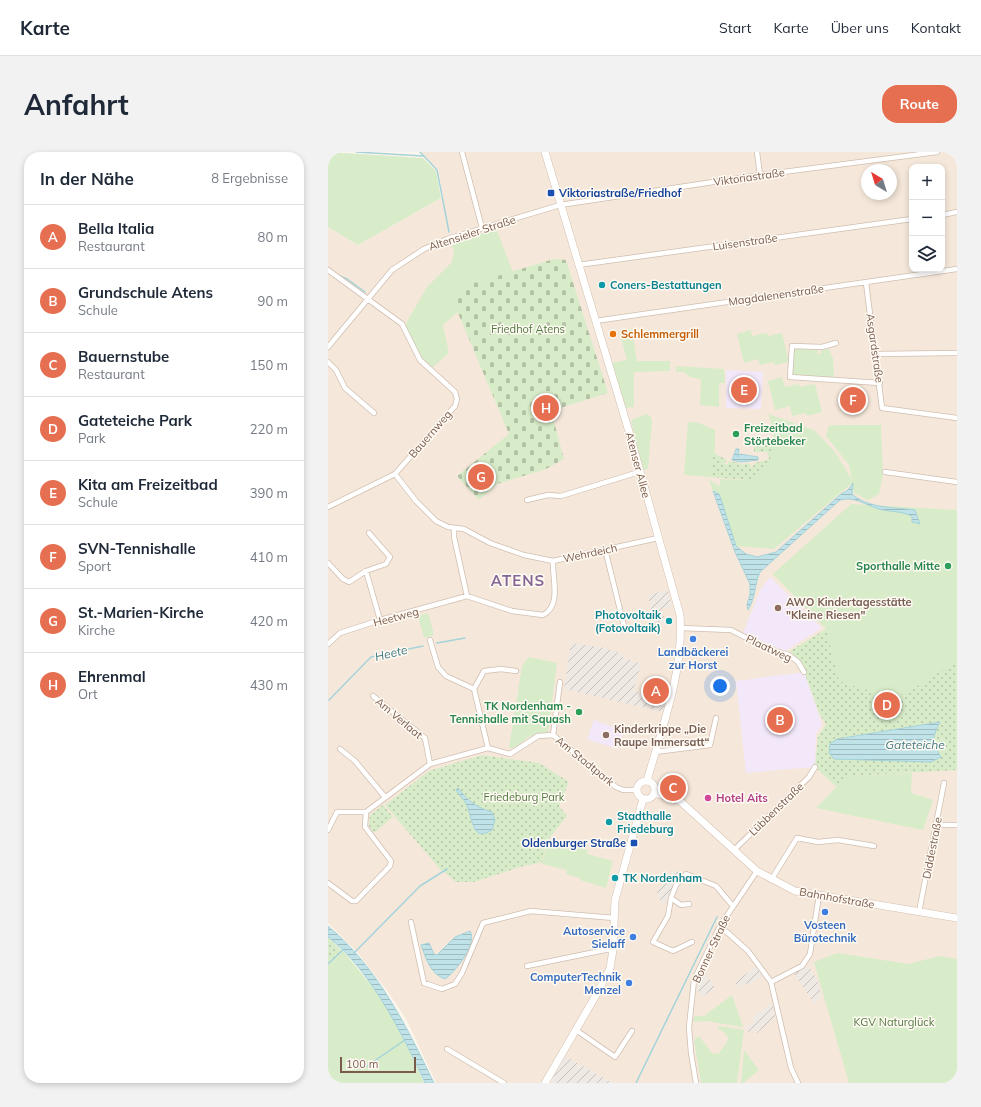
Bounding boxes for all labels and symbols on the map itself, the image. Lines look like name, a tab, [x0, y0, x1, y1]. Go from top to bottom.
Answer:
north arrow	[861, 164, 897, 200]
street label: Viktoriastraße	[712, 165, 786, 189]
place label: Viktoriastraße/Friedhof	[558, 186, 682, 200]
marker: Viktoriastraße/Friedhof	[546, 188, 556, 198]
street label: Altensieler Straße	[427, 212, 517, 254]
street label: Luisenstraße	[712, 231, 778, 253]
place label: Coners-Bestattungen	[610, 278, 722, 292]
marker: Coners-Bestattungen	[597, 280, 607, 290]
street label: Magdalenenstraße	[727, 281, 825, 309]
street label: Asgardstraße	[863, 312, 887, 384]
park label: Friedhof Atens	[491, 322, 565, 336]
place label: Schlemmergrill	[621, 327, 699, 341]
marker: Schlemmergrill	[608, 329, 618, 339]
pin: E	[731, 375, 757, 405]
pin: F	[840, 385, 866, 415]
pin: H	[533, 393, 559, 423]
street label: Bauernweg	[405, 407, 455, 461]
place label: Freizeitbad Störtebeker	[744, 421, 806, 448]
marker: Freizeitbad Störtebeker	[731, 429, 741, 439]
street label: Atenser Allee	[622, 430, 654, 500]
pin: G	[468, 462, 494, 492]
street label: Wehrdeich	[562, 540, 618, 566]
place label: Sporthalle Mitte	[856, 559, 940, 573]
marker: Sporthalle Mitte	[943, 561, 953, 571]
district label: ATENS	[491, 571, 545, 590]
place label: AWO Kindertagesstätte "Kleine Riesen"	[786, 595, 912, 622]
marker: AWO Kindertagesstätte "Kleine Riesen"	[773, 603, 783, 613]
street label: Heetweg	[372, 604, 420, 630]
place label: Photovoltaik (Fotovoltaik)	[595, 608, 662, 635]
marker: Photovoltaik (Fotovoltaik)	[664, 616, 674, 626]
street label: Plaatweg	[744, 631, 794, 665]
marker: Landbäckerei zur Horst	[688, 634, 698, 644]
water label: Heete	[373, 642, 409, 664]
place label: Landbäckerei zur Horst	[658, 645, 728, 672]
pin: A	[643, 676, 669, 706]
your location	[710, 676, 730, 696]
pin: D	[874, 690, 900, 720]
street label: Am Verlaat	[373, 694, 426, 742]
place label: TK Nordenham - Tennishalle mit Squash	[450, 699, 571, 726]
pin: B	[767, 705, 793, 735]
marker: TK Nordenham - Tennishalle mit Squash	[574, 707, 584, 717]
place label: Kinderkrippe „Die Raupe Immersatt“	[614, 722, 709, 749]
marker: Kinderkrippe „Die Raupe Immersatt“	[601, 730, 611, 740]
street label: Am Stadtpark	[553, 733, 617, 789]
water label: Gateteiche	[885, 737, 945, 752]
pin: C	[660, 773, 686, 803]
street label: Lübbenstraße	[746, 779, 806, 839]
park label: Friedeburg Park	[484, 790, 565, 804]
place label: Hotel Aits	[716, 791, 768, 805]
marker: Hotel Aits	[703, 793, 713, 803]
place label: Stadthalle Friedeburg	[617, 809, 674, 836]
street label: Diddestraße	[919, 816, 945, 880]
marker: Stadthalle Friedeburg	[604, 817, 614, 827]
place label: Oldenburger Straße	[521, 836, 626, 850]
marker: Oldenburger Straße	[629, 838, 639, 848]
place label: TK Nordenham	[623, 871, 702, 885]
marker: TK Nordenham	[610, 873, 620, 883]
street label: Bahnhofstraße	[798, 885, 876, 911]
marker: Vosteen Bürotechnik	[820, 907, 830, 917]
street label: Bonner Straße	[689, 913, 733, 985]
place label: Vosteen Bürotechnik	[794, 918, 857, 945]
place label: Autoservice Sielaff	[563, 924, 626, 951]
marker: Autoservice Sielaff	[628, 932, 638, 942]
place label: ComputerTechnik Menzel	[530, 970, 622, 997]
marker: ComputerTechnik Menzel	[624, 978, 634, 988]
park label: KGV Naturglück	[854, 1015, 935, 1029]
scale bar	[340, 1055, 416, 1074]

